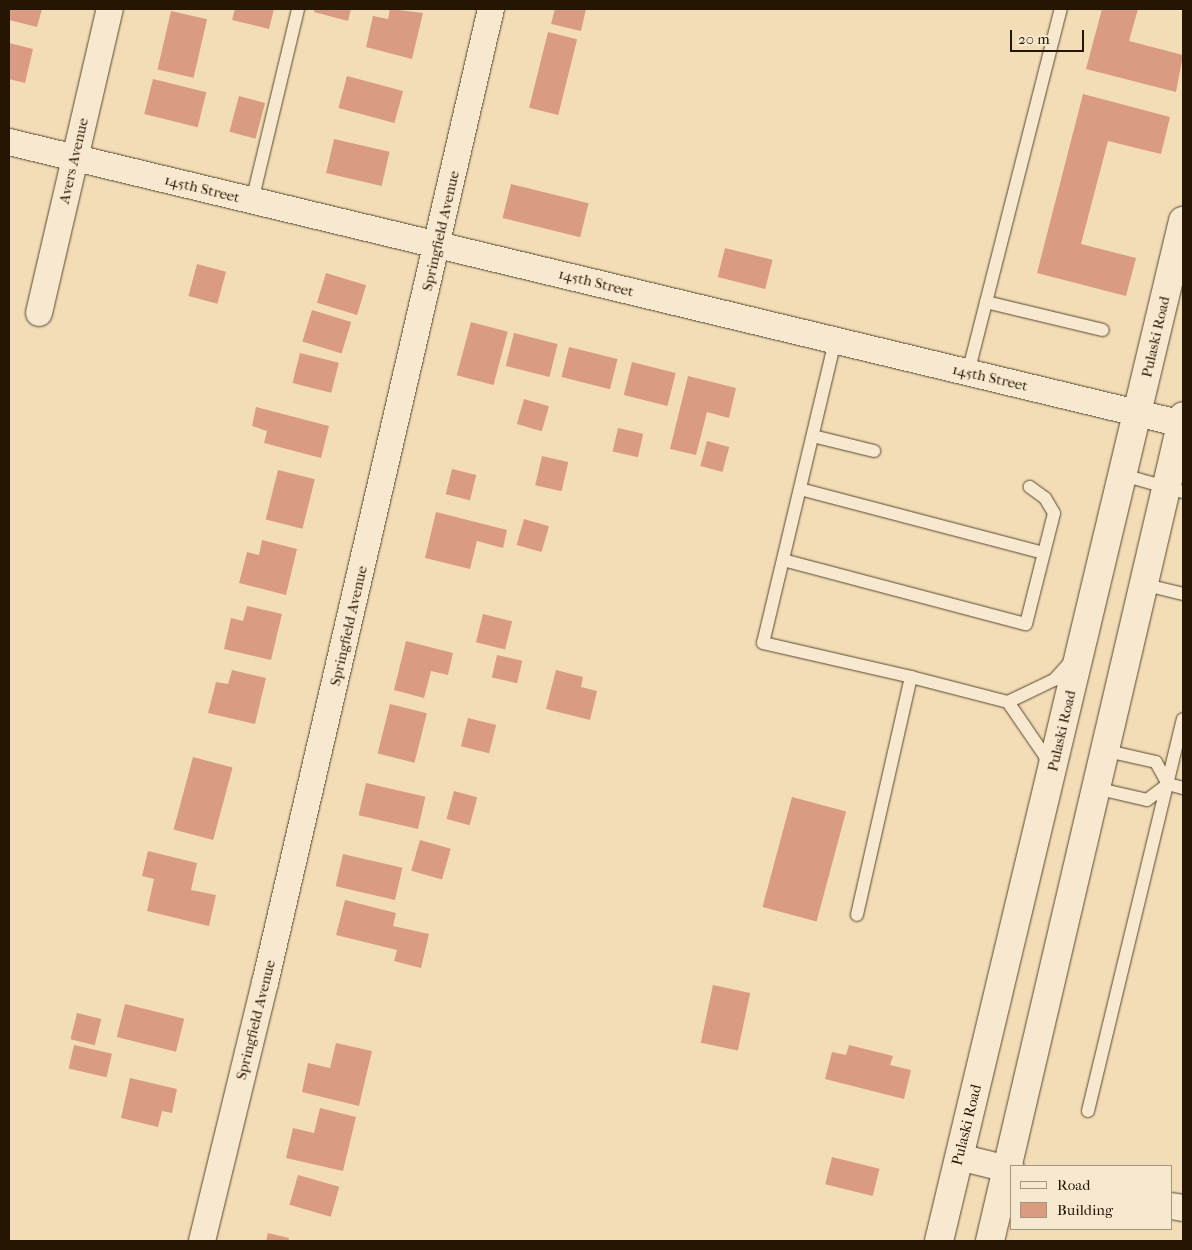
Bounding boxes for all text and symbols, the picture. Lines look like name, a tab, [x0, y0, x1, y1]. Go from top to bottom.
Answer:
scale bar	[1012, 20, 1086, 52]
text: 20 m	[1018, 30, 1050, 48]
street label: Avers Avenue	[55, 116, 93, 206]
street label: Springfield Avenue	[418, 169, 464, 293]
street label: 145th Street	[163, 171, 241, 207]
street label: 145th Street	[557, 265, 635, 301]
street label: Pulaski Road	[1138, 295, 1174, 379]
street label: 145th Street	[951, 361, 1029, 395]
street label: Springfield Avenue	[326, 564, 372, 688]
street label: Pulaski Road	[1044, 689, 1080, 773]
street label: Springfield Avenue	[232, 958, 280, 1082]
street label: Pulaski Road	[948, 1083, 986, 1167]
legend	[1010, 1165, 1172, 1230]
text: Road	[1057, 1176, 1090, 1194]
text: Building	[1057, 1201, 1113, 1219]

